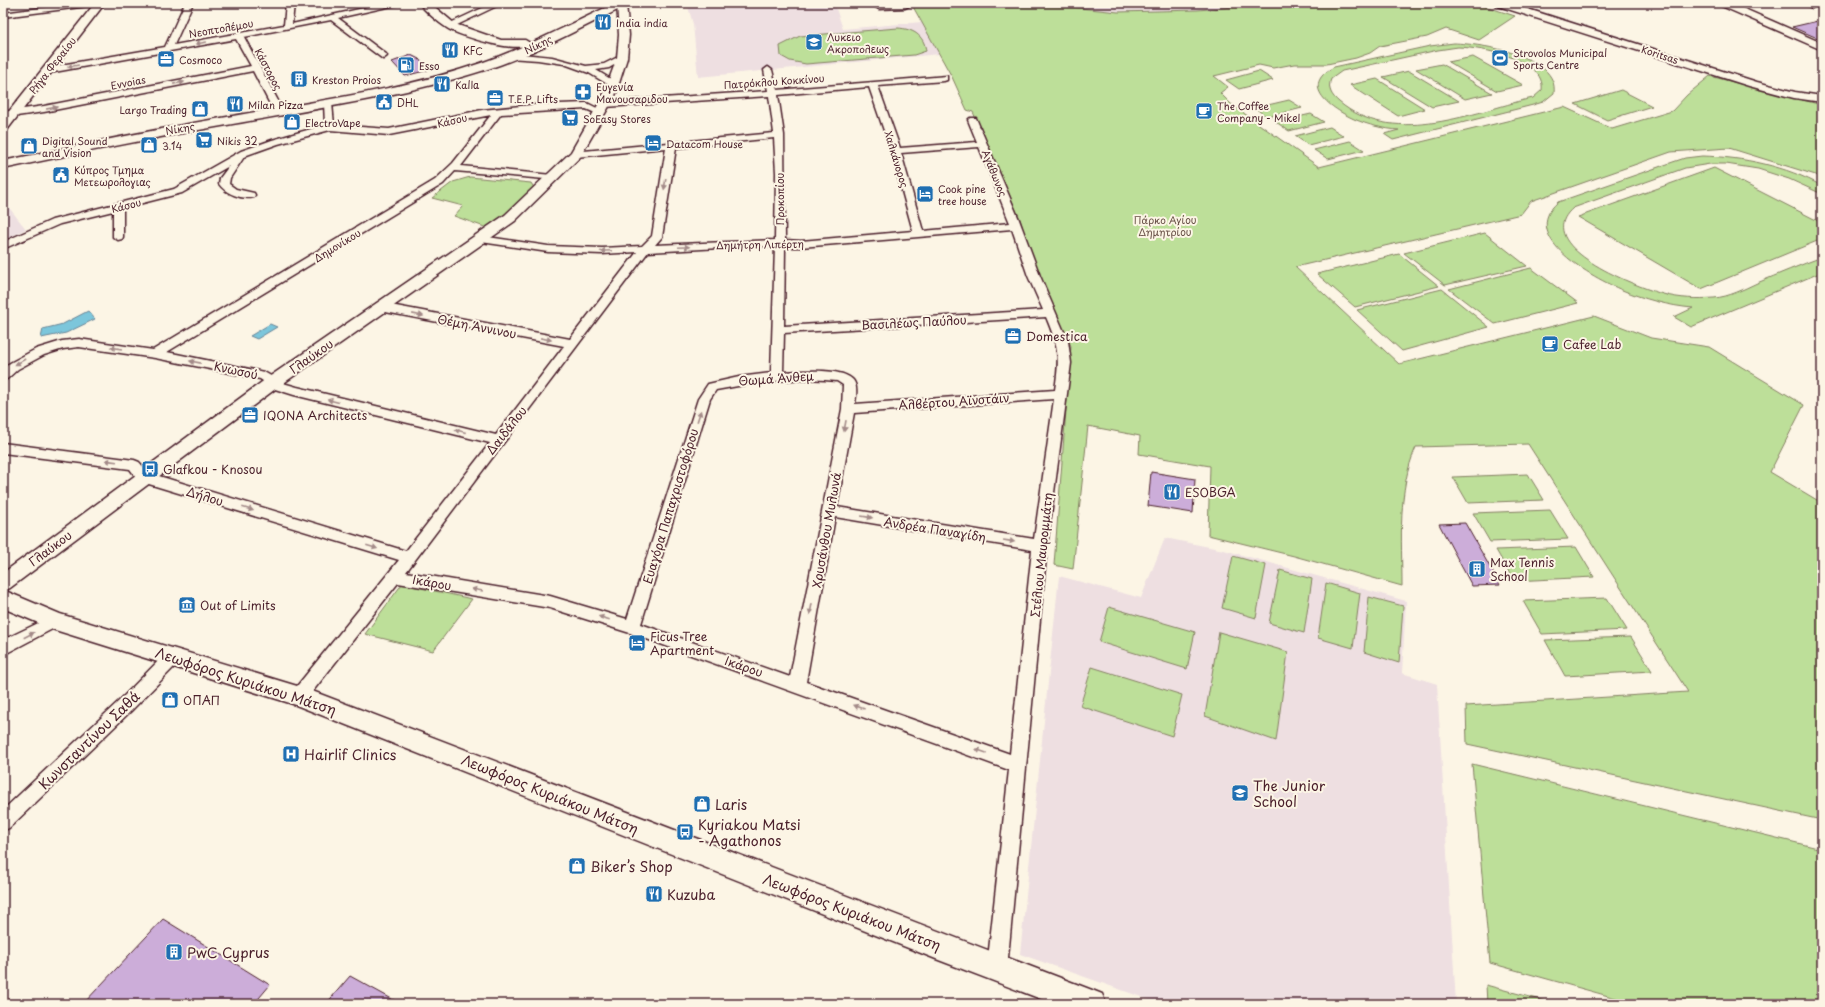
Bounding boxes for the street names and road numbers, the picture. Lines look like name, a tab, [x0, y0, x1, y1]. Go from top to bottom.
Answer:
street label: Νεοπτολέμου	[187, 15, 255, 41]
street label: Νίκης	[521, 31, 555, 57]
street label: Ρήγα Φεραίου	[25, 33, 79, 97]
street label: Koritsas	[1640, 41, 1681, 67]
street label: Κάστορος	[251, 45, 286, 93]
street label: Πατρόκλου Κοκκίνου	[723, 70, 825, 92]
street label: Evvoias	[109, 71, 147, 93]
street label: Κάσου	[436, 109, 469, 131]
street label: Νίκης	[164, 118, 196, 138]
street label: Χαλκάνορος	[880, 129, 913, 190]
street label: Αγάθωνος	[979, 147, 1011, 199]
street label: Προκοπίου	[772, 172, 787, 225]
street label: Κάσου	[109, 194, 143, 216]
street label: Δημονίκου	[311, 225, 363, 265]
street label: Δημήτρη Λιπέρτη	[716, 236, 804, 253]
street label: Θέμη Άννινου	[436, 310, 518, 343]
street label: Βασιλέως Παύλου	[861, 310, 967, 334]
street label: Γλαύκου	[285, 334, 337, 378]
street label: Κνωσού	[212, 357, 260, 383]
street label: Θωμά Άνθεμ	[738, 366, 814, 390]
street label: Αλβέρτου Αϊνστάιν	[898, 388, 1010, 414]
street label: Δαιδάλου	[481, 402, 531, 458]
street label: Ευαγόρα Παπαχριστοφόρου	[638, 426, 702, 586]
street label: Χρυσάνθου Μυλωνά	[807, 471, 845, 589]
street label: Δήλου	[184, 482, 226, 510]
street label: Στέλιου Μαυρομμάτη	[1026, 492, 1057, 618]
street label: Ανδρέα Παναγίδη	[883, 512, 987, 546]
street label: Γλαύκου	[25, 526, 75, 570]
street label: Ικάρου	[411, 570, 453, 594]
street label: Λεωφόρος Κυριάκου Μάτση	[153, 642, 339, 720]
street label: Ικάρου	[722, 651, 766, 681]
street label: Κωνσταντίνου Σαθά	[34, 686, 144, 794]
street label: Λεωφόρος Κυριάκου Μάτση	[458, 749, 642, 839]
street label: Λεωφόρος Κυριάκου Μάτση	[760, 868, 944, 956]

